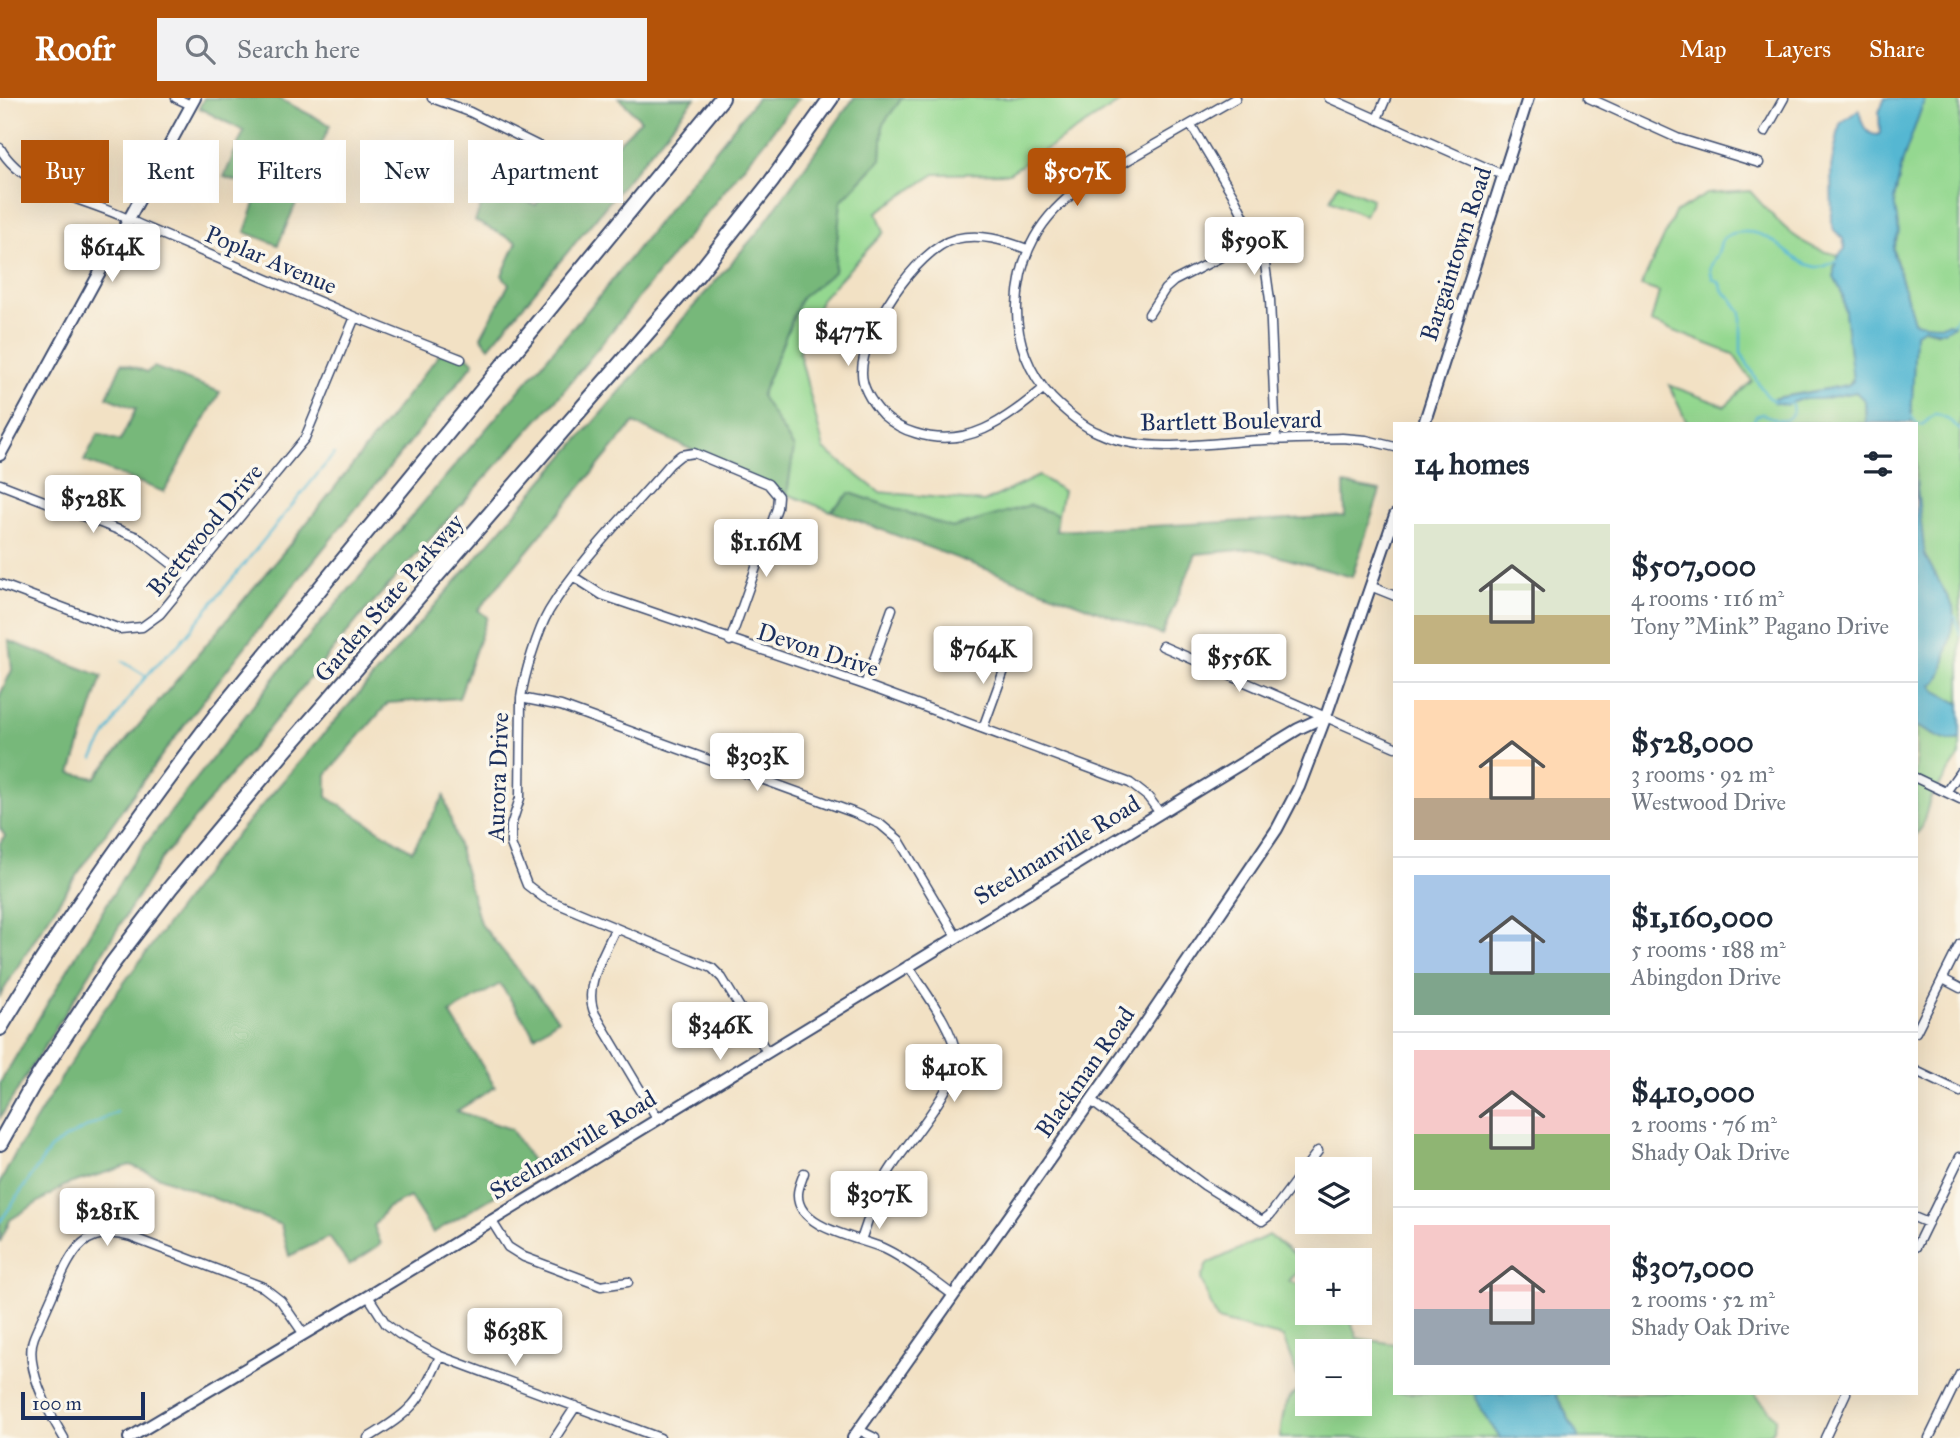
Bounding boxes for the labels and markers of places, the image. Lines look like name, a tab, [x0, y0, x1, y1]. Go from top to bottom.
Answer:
pin: $507K	[1028, 148, 1126, 208]
pin: $590K	[1205, 218, 1303, 277]
pin: $614K	[63, 225, 161, 284]
pin: $477K	[799, 308, 897, 368]
pin: $528K	[44, 476, 142, 535]
pin: $1.16M	[709, 519, 823, 579]
pin: $764K	[934, 626, 1032, 686]
pin: $556K	[1190, 634, 1288, 694]
pin: $303K	[708, 734, 806, 793]
pin: $346K	[671, 1002, 769, 1062]
pin: $410K	[905, 1044, 1003, 1104]
pin: $307K	[830, 1172, 928, 1231]
pin: $281K	[58, 1188, 156, 1248]
pin: $638K	[466, 1308, 564, 1368]

